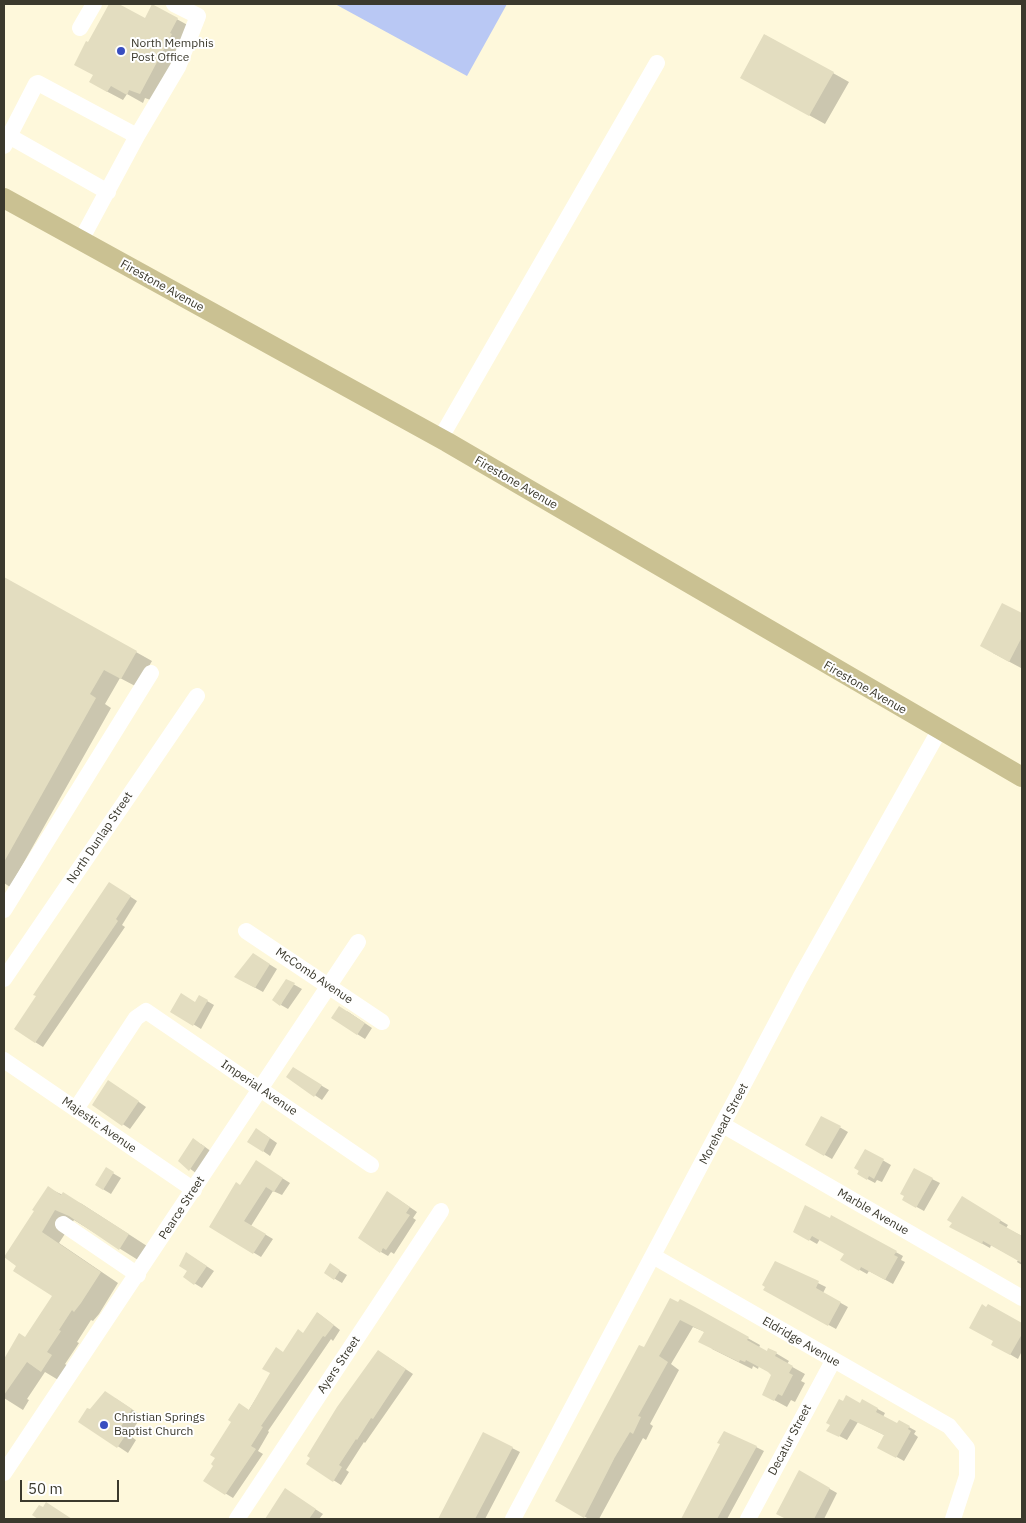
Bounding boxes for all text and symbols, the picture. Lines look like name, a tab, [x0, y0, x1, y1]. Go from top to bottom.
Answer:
place label: North Memphis Post Office	[131, 37, 214, 65]
marker: North Memphis Post Office	[115, 45, 127, 57]
street label: Firestone Avenue	[118, 257, 206, 315]
street label: Firestone Avenue	[472, 453, 560, 513]
street label: Firestone Avenue	[821, 658, 909, 718]
street label: North Dunlap Street	[64, 789, 136, 887]
street label: McComb Avenue	[273, 945, 355, 1007]
street label: Imperial Avenue	[218, 1057, 300, 1119]
street label: Morehead Street	[697, 1081, 751, 1167]
street label: Majestic Avenue	[59, 1094, 139, 1156]
street label: Pearce Street	[156, 1174, 208, 1242]
street label: Marble Avenue	[835, 1186, 911, 1238]
street label: Eldridge Avenue	[760, 1314, 842, 1370]
street label: Ayers Street	[315, 1334, 363, 1396]
street label: Decatur Street	[765, 1402, 815, 1478]
place label: Christian Springs Baptist Church	[114, 1411, 205, 1439]
marker: Christian Springs Baptist Church	[98, 1419, 110, 1431]
scale bar	[22, 1470, 121, 1502]
text: 50 m	[28, 1479, 63, 1498]

